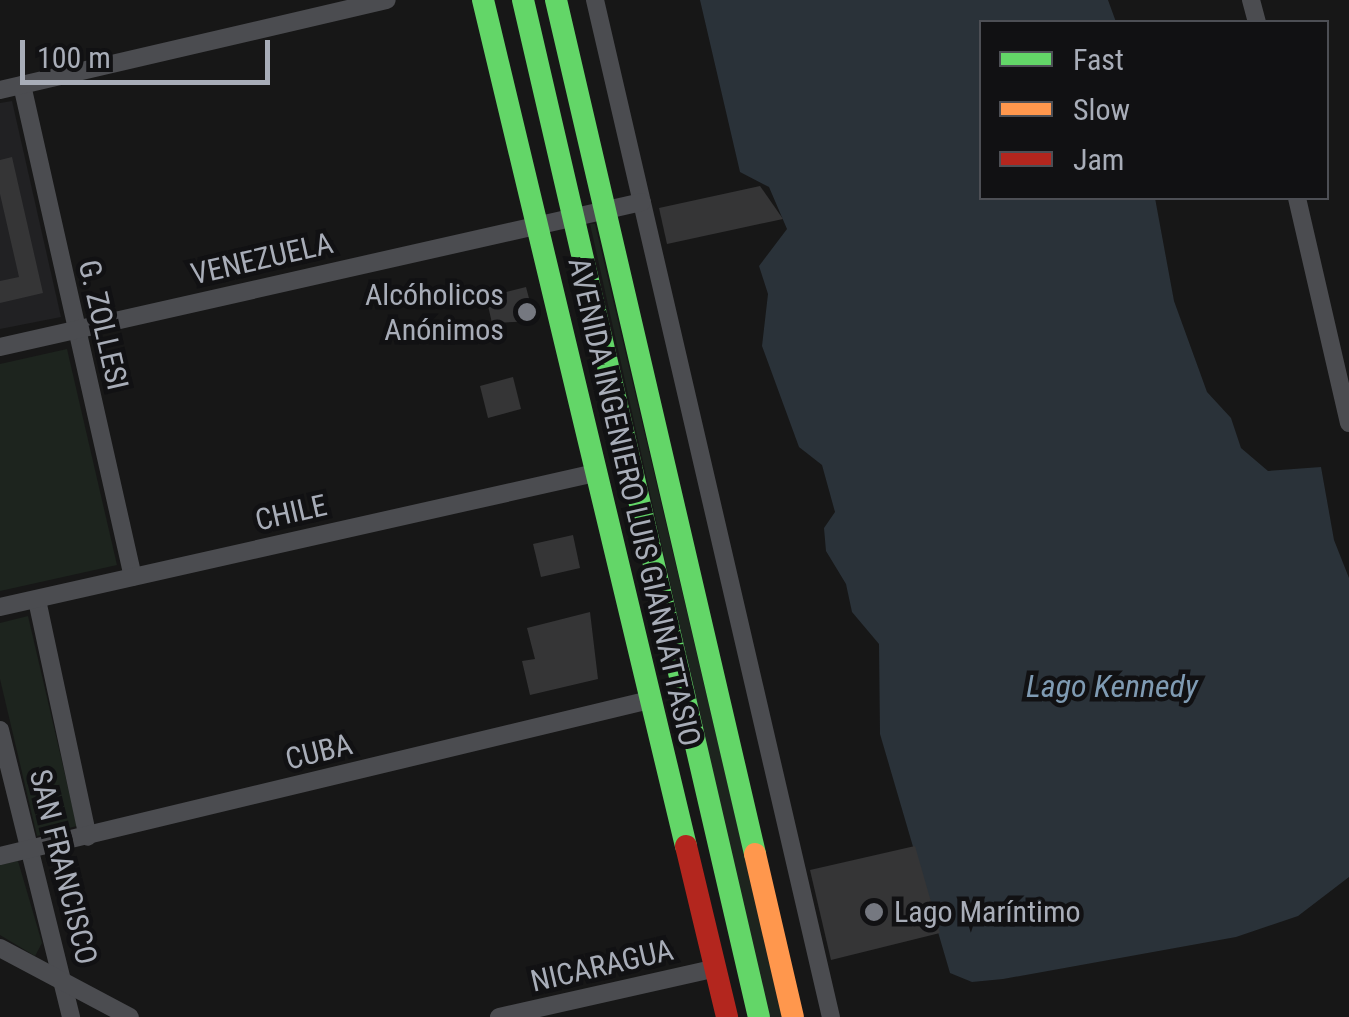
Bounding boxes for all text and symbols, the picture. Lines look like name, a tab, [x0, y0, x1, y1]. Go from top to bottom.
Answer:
scale bar	[25, 20, 275, 82]
legend	[979, 20, 1329, 200]
text: 100 m	[37, 40, 111, 75]
text: Fast	[1073, 42, 1124, 77]
text: Slow	[1073, 92, 1130, 127]
text: Jam	[1073, 142, 1124, 177]
street label: VENEZUELA	[188, 225, 336, 293]
street label: AVENIDA INGENIERO LUIS GIANNATTASIO	[560, 254, 708, 750]
street label: G. ZOLLESI	[71, 256, 135, 394]
place label: Alcóholicos Anónimos	[365, 277, 504, 348]
marker: Alcóholicos Anónimos	[514, 299, 540, 325]
street label: CHILE	[252, 487, 330, 539]
water label: Lago Kennedy	[1026, 667, 1198, 705]
street label: CUBA	[282, 726, 356, 778]
street label: SAN FRANCISCO	[21, 766, 105, 968]
place label: Lago Maríntimo	[894, 894, 1081, 930]
marker: Lago Maríntimo	[863, 901, 885, 923]
street label: NICARAGUA	[527, 932, 677, 1000]

